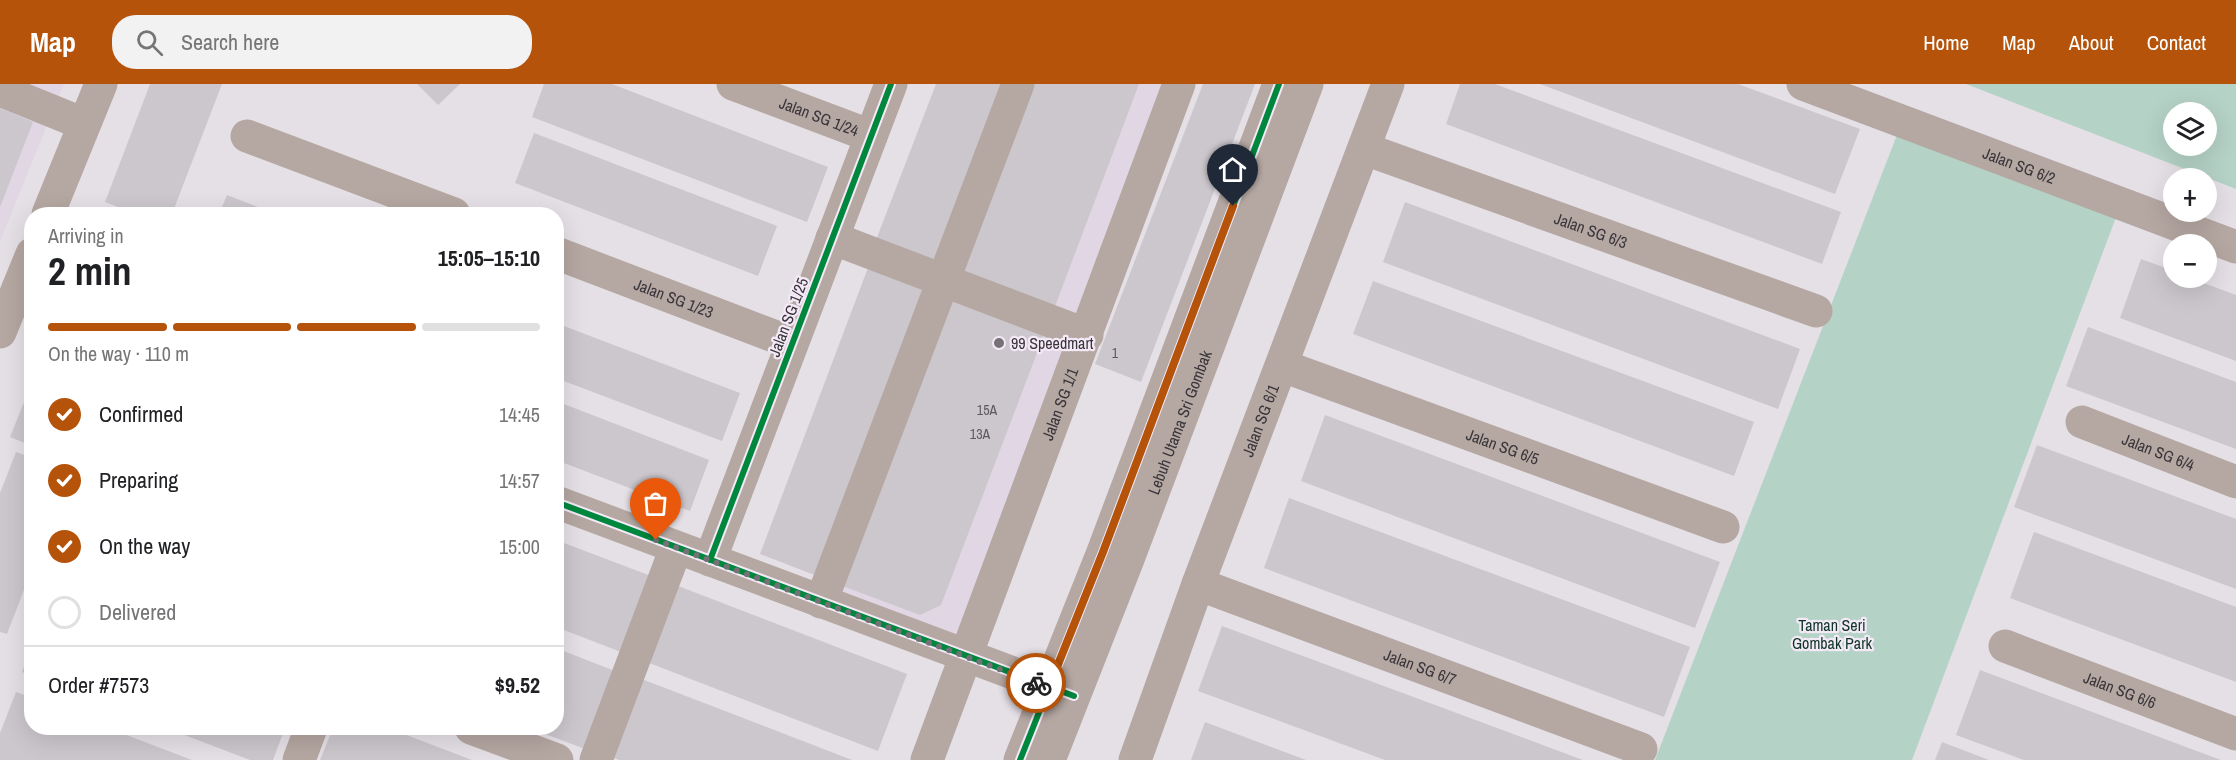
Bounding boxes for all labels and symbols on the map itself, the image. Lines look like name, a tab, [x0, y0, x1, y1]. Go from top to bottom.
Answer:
street label: Jalan SG 1/24	[776, 91, 862, 141]
street label: Jalan SG 6/2	[1980, 142, 2059, 189]
pin	[1207, 144, 1258, 206]
street label: Jalan SG 6/3	[1551, 207, 1630, 253]
street label: Jalan SG 1/23	[631, 273, 717, 323]
street label: Jalan SG 1/25	[763, 274, 813, 360]
place label: 99 Speedmart	[1011, 332, 1094, 354]
marker: 99 Speedmart	[992, 336, 1006, 350]
house number: 1	[1112, 344, 1119, 362]
street label: Lebuh Utama Sri Gombak	[1142, 347, 1217, 498]
street label: Jalan SG 1/1	[1036, 364, 1084, 443]
street label: Jalan SG 6/1	[1236, 380, 1284, 460]
house number: 15A	[977, 401, 998, 419]
street label: Jalan SG 6/5	[1463, 423, 1542, 470]
house number: 13A	[970, 425, 991, 443]
street label: Jalan SG 6/4	[2119, 428, 2198, 476]
pin	[630, 478, 681, 540]
park label: Taman Seri Gombak Park	[1792, 614, 1873, 654]
street label: Jalan SG 6/7	[1381, 643, 1460, 690]
courier	[1006, 653, 1066, 713]
street label: Jalan SG 6/6	[2081, 666, 2159, 714]

